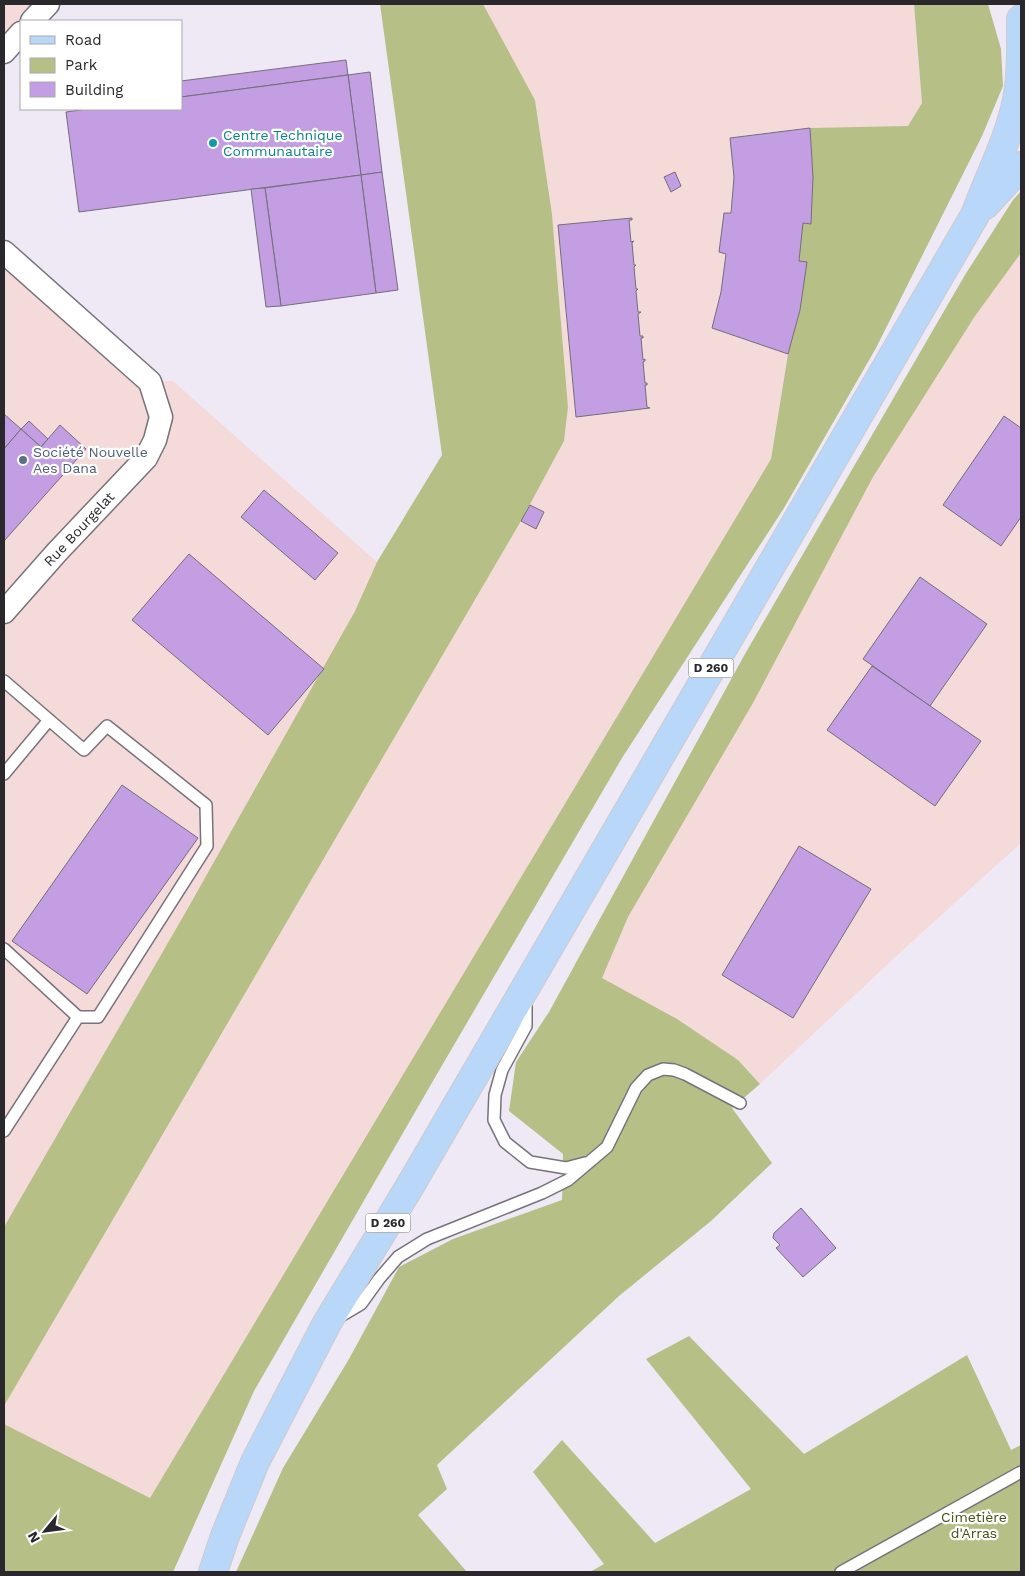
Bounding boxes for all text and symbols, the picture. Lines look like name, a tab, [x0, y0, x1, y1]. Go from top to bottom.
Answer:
legend	[20, 20, 182, 110]
text: Road	[65, 31, 102, 49]
text: Park	[65, 56, 98, 74]
text: Building	[65, 81, 123, 99]
place label: Centre Technique Communautaire	[223, 127, 342, 159]
marker: Centre Technique Communautaire	[207, 137, 219, 149]
place label: Société Nouvelle Aes Dana	[33, 444, 148, 476]
marker: Société Nouvelle Aes Dana	[17, 454, 29, 466]
street label: Rue Bourgelat	[41, 489, 118, 569]
road number: D 260	[688, 658, 734, 678]
road number: D 260	[366, 1214, 410, 1232]
north arrow	[20, 1506, 70, 1556]
park label: Cimetière d'Arras	[941, 1509, 1007, 1541]
text: N	[24, 1529, 43, 1546]

